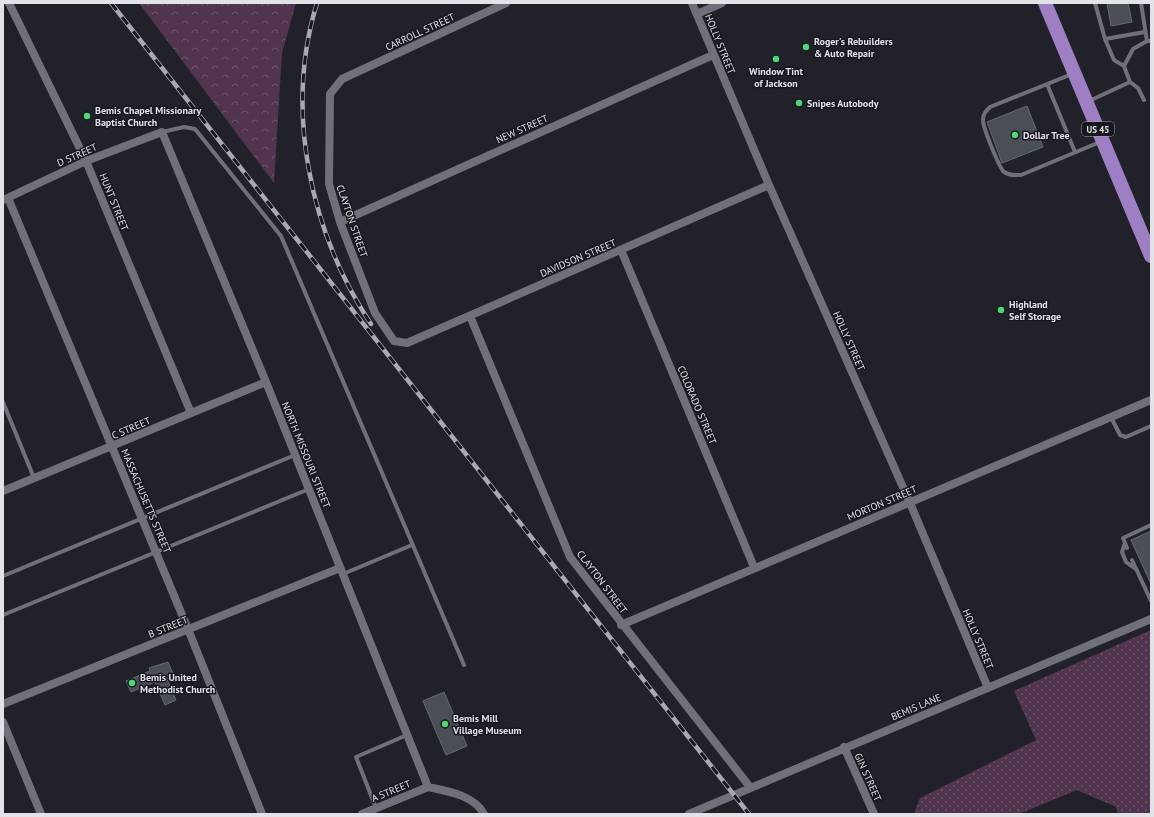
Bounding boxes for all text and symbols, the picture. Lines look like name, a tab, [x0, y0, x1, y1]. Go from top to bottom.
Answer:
street label: CARROLL STREET	[383, 10, 457, 54]
street label: HOLLY STREET	[702, 12, 738, 76]
place label: Roger's Rebuilders & Auto Repair	[814, 35, 893, 60]
marker: Roger's Rebuilders & Auto Repair	[801, 42, 811, 52]
marker: Window Tint of Jackson	[771, 54, 781, 64]
place label: Window Tint of Jackson	[749, 65, 803, 90]
place label: Snipes Autobody	[807, 97, 879, 110]
marker: Snipes Autobody	[794, 98, 804, 108]
place label: Bemis Chapel Missionary Baptist Church	[95, 104, 201, 129]
marker: Bemis Chapel Missionary Baptist Church	[82, 111, 92, 121]
street label: NEW STREET	[494, 112, 551, 146]
road number: US 45	[1082, 122, 1114, 136]
place label: Dollar Tree	[1023, 129, 1070, 142]
marker: Dollar Tree	[1010, 130, 1020, 140]
street label: D STREET	[55, 140, 99, 170]
street label: HUNT STREET	[97, 171, 132, 233]
street label: CLAYTON STREET	[333, 183, 371, 259]
street label: DAVIDSON STREET	[538, 236, 618, 280]
place label: Highland Self Storage	[1009, 298, 1061, 323]
marker: Highland Self Storage	[996, 305, 1006, 315]
street label: HOLLY STREET	[830, 309, 868, 373]
street label: COLORADO STREET	[675, 364, 720, 447]
street label: NORTH MISSOURI STREET	[279, 400, 333, 510]
street label: C STREET	[110, 414, 153, 442]
street label: MASSACHUSETTS STREET	[118, 447, 174, 555]
street label: MORTON STREET	[845, 482, 919, 524]
street label: CLAYTON STREET	[574, 548, 630, 617]
street label: HOLLY STREET	[960, 607, 997, 671]
street label: B STREET	[146, 613, 190, 641]
place label: Bemis United Methodist Church	[140, 671, 215, 696]
marker: Bemis United Methodist Church	[127, 678, 137, 688]
street label: BEMIS LANE	[889, 691, 943, 723]
place label: Bemis Mill Village Museum	[452, 712, 522, 737]
marker: Bemis Mill Village Museum	[440, 719, 450, 729]
street label: GIN STREET	[852, 751, 885, 804]
street label: A STREET	[369, 777, 413, 805]

